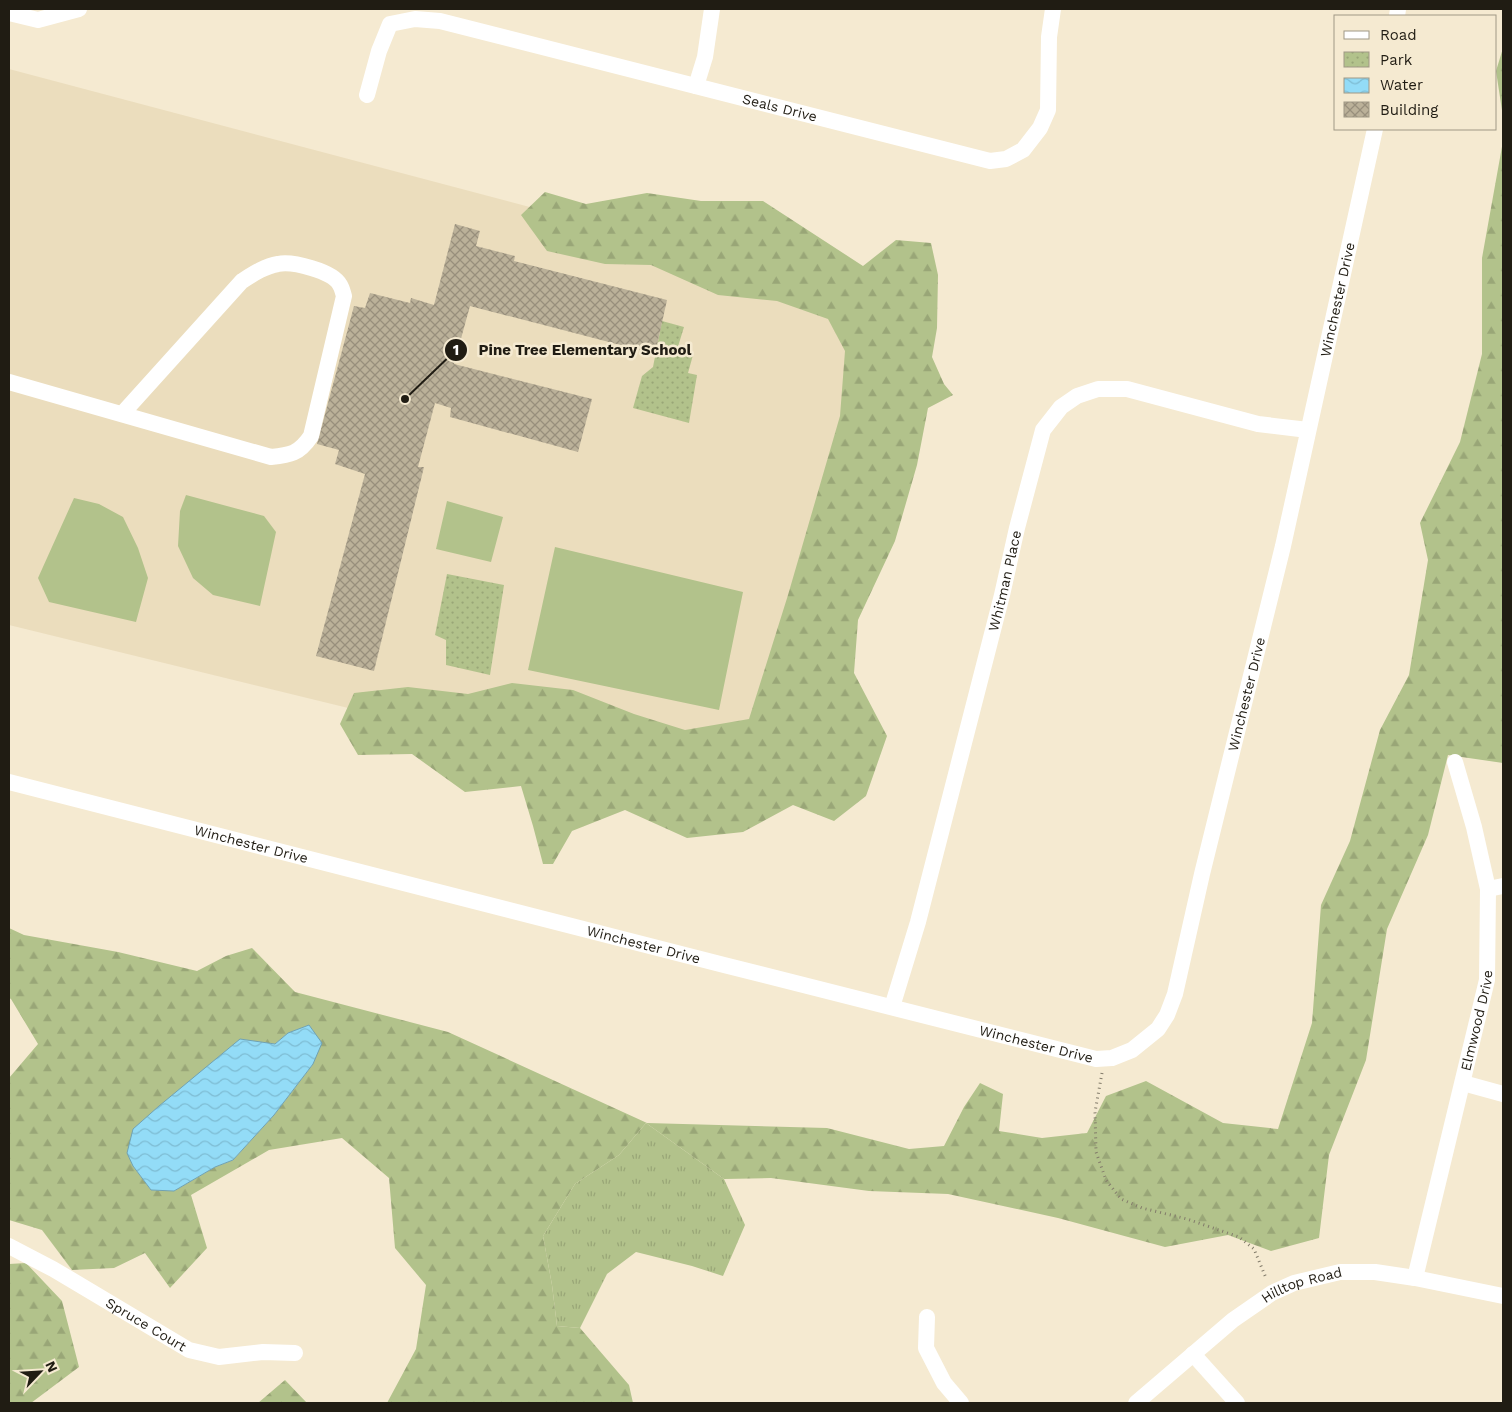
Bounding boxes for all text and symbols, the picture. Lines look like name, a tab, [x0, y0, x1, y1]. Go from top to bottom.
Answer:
legend	[1334, 15, 1497, 130]
text: Road	[1380, 26, 1417, 44]
text: Park	[1380, 51, 1413, 69]
text: Water	[1380, 76, 1423, 94]
street label: Seals Drive	[741, 90, 819, 125]
text: Building	[1380, 101, 1438, 119]
street label: Winchester Drive	[1317, 241, 1358, 358]
callout: Pine Tree Elementary School	[444, 335, 702, 365]
text: 1	[453, 341, 459, 359]
text: Pine Tree Elementary School	[479, 341, 692, 359]
street label: Whitman Place	[985, 529, 1024, 633]
street label: Winchester Drive	[1225, 636, 1268, 753]
street label: Winchester Drive	[193, 822, 310, 866]
street label: Winchester Drive	[585, 922, 702, 967]
street label: Elmwood Drive	[1457, 970, 1495, 1072]
street label: Winchester Drive	[978, 1022, 1095, 1066]
street label: Hilltop Road	[1258, 1264, 1343, 1306]
street label: Spruce Court	[103, 1294, 189, 1355]
north arrow	[15, 1347, 65, 1397]
text: N	[42, 1358, 61, 1375]

